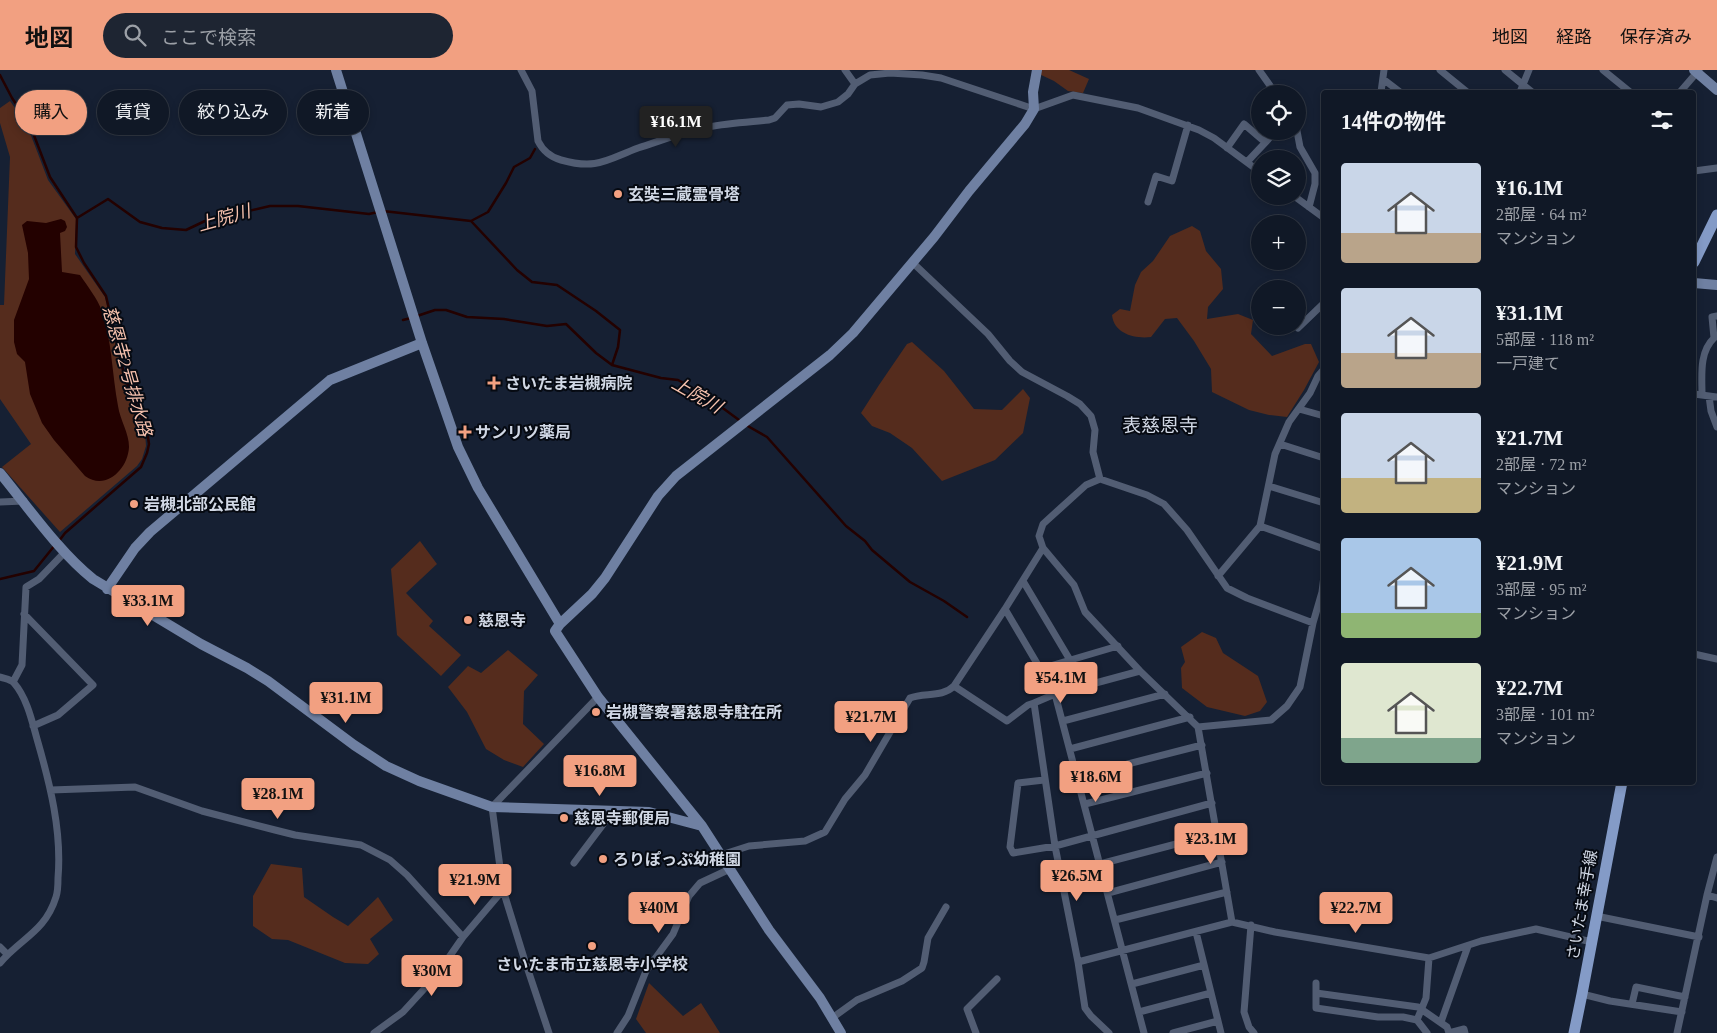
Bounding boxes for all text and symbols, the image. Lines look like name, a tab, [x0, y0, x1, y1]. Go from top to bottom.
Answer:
search box	[103, 13, 453, 58]
icon: search	[121, 21, 149, 49]
text: 地図	[25, 25, 73, 51]
text: ここで検索	[161, 27, 256, 48]
text: 地図	[1492, 27, 1528, 47]
text: 経路	[1556, 27, 1592, 47]
text: 保存済み	[1620, 27, 1692, 47]
map controls	[1251, 85, 1306, 335]
button: locate	[1251, 85, 1306, 140]
chip: 購入	[15, 90, 87, 135]
chip: 賃貸	[97, 90, 169, 135]
chip: 絞り込み	[179, 90, 287, 135]
chip: 新着	[297, 90, 369, 135]
pin: ¥16.1M	[635, 106, 717, 148]
icon: filters	[1648, 106, 1676, 134]
text: 14件の物件	[1341, 110, 1446, 134]
text: ¥16.1M	[650, 113, 702, 130]
button: layers	[1251, 150, 1306, 205]
text: ¥16.1M	[1496, 176, 1563, 200]
icon: home	[1381, 183, 1441, 243]
place label: 玄奘三蔵霊骨塔	[628, 186, 740, 203]
marker: 玄奘三蔵霊骨塔	[612, 188, 624, 200]
water label: 上院川	[195, 200, 255, 235]
text: 2部屋 · 64 m²	[1496, 206, 1587, 223]
button: +	[1251, 215, 1306, 270]
text: マンション	[1496, 230, 1576, 247]
button: −	[1251, 280, 1306, 335]
text: ¥31.1M	[1496, 301, 1563, 325]
water label: 慈恩寺2号排水路	[99, 303, 156, 441]
icon: home	[1381, 308, 1441, 368]
text: 5部屋 · 118 m²	[1496, 331, 1594, 348]
text: 一戸建て	[1496, 355, 1560, 372]
water label: 上院川	[669, 373, 727, 418]
place label: さいたま岩槻病院	[505, 375, 633, 392]
marker: さいたま岩槻病院	[487, 376, 501, 390]
district label: 表慈恩寺	[1122, 415, 1198, 436]
place label: サンリツ薬局	[475, 424, 571, 441]
marker: サンリツ薬局	[459, 426, 471, 438]
text: ¥21.7M	[1496, 426, 1563, 450]
icon: home	[1381, 433, 1441, 493]
text: 2部屋 · 72 m²	[1496, 456, 1587, 473]
text: マンション	[1496, 480, 1576, 497]
place label: 岩槻北部公民館	[144, 496, 256, 513]
marker: 岩槻北部公民館	[128, 498, 140, 510]
text: ¥21.9M	[1496, 551, 1563, 575]
icon: home	[1381, 558, 1441, 618]
text: 3部屋 · 95 m²	[1496, 581, 1587, 598]
pin: ¥33.1M	[107, 584, 189, 627]
text: ¥33.1M	[122, 592, 174, 609]
text: マンション	[1496, 605, 1576, 622]
place label: 慈恩寺	[478, 612, 526, 629]
marker: 慈恩寺	[462, 614, 474, 626]
pin: ¥54.1M	[1020, 662, 1102, 704]
text: ¥54.1M	[1035, 669, 1087, 686]
text: ¥22.7M	[1496, 676, 1563, 700]
pin: ¥31.1M	[305, 682, 387, 724]
icon: home	[1381, 683, 1441, 743]
text: ¥31.1M	[320, 689, 372, 706]
pin: ¥21.7M	[830, 700, 912, 743]
place label: 岩槻警察署慈恩寺駐在所	[606, 704, 782, 721]
marker: 岩槻警察署慈恩寺駐在所	[590, 706, 602, 718]
text: 3部屋 · 101 m²	[1496, 706, 1595, 723]
text: ¥21.7M	[845, 708, 897, 725]
text: マンション	[1496, 730, 1576, 747]
pin: ¥16.8M	[559, 754, 641, 797]
pin: ¥18.6M	[1055, 760, 1137, 803]
text: ¥16.8M	[574, 762, 626, 779]
text: ¥18.6M	[1070, 768, 1122, 785]
pin: ¥28.1M	[237, 778, 319, 820]
text: ¥28.1M	[252, 785, 304, 802]
place label: 慈恩寺郵便局	[574, 810, 670, 827]
marker: 慈恩寺郵便局	[558, 812, 570, 824]
pin: ¥23.1M	[1170, 822, 1252, 865]
text: ¥23.1M	[1185, 830, 1237, 847]
street label: さいたま幸手線	[1564, 849, 1600, 961]
place label: ろりぽっぷ幼稚園	[613, 851, 741, 868]
marker: ろりぽっぷ幼稚園	[597, 853, 609, 865]
pin: ¥26.5M	[1036, 860, 1118, 902]
pin: ¥21.9M	[434, 864, 516, 906]
text: ¥26.5M	[1051, 867, 1103, 884]
text: ¥21.9M	[449, 871, 501, 888]
pin: ¥40M	[629, 892, 689, 934]
pin: ¥22.7M	[1315, 892, 1397, 934]
text: ¥40M	[639, 899, 679, 916]
text: ¥22.7M	[1330, 899, 1382, 916]
marker: さいたま市立慈恩寺小学校	[586, 940, 598, 952]
pin: ¥30M	[402, 954, 462, 997]
place label: さいたま市立慈恩寺小学校	[496, 956, 688, 973]
text: ¥30M	[412, 962, 452, 979]

